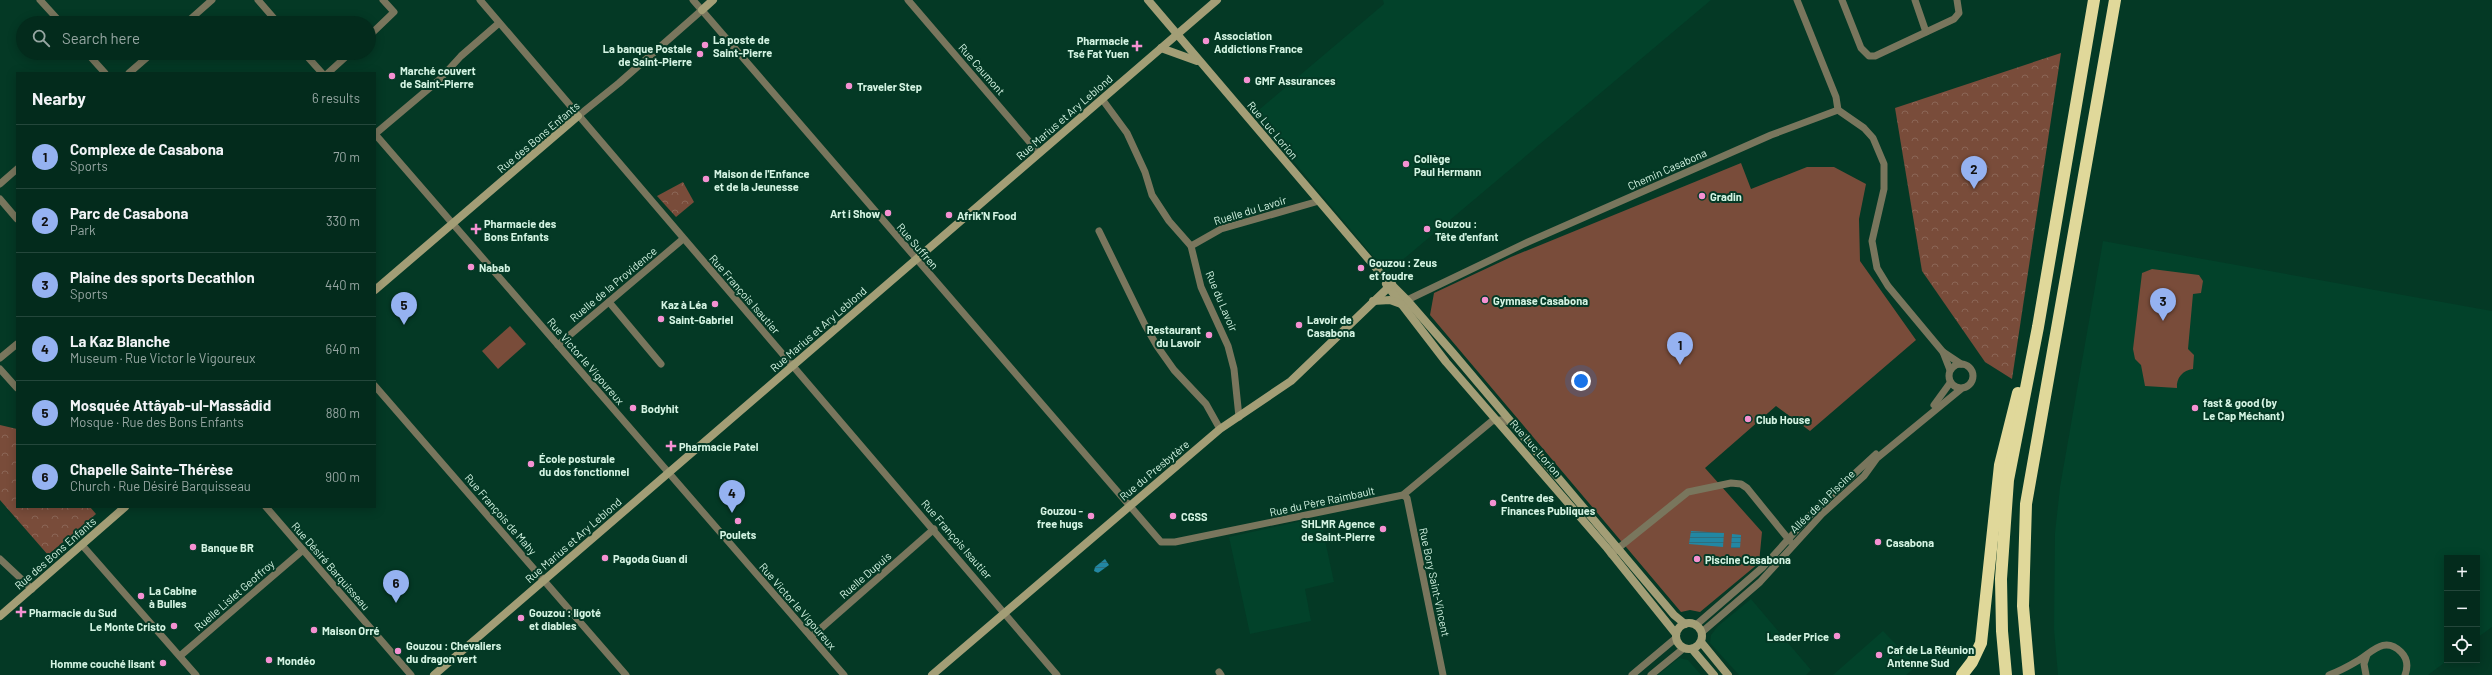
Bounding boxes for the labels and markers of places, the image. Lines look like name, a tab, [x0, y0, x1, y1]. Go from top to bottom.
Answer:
place label: Association Addictions France	[1214, 29, 1303, 55]
place label: La poste de Saint-Pierre	[713, 33, 772, 59]
place label: Pharmacie Tsé Fat Yuen	[1068, 34, 1129, 60]
marker: Association Addictions France	[1201, 36, 1211, 46]
marker: La poste de Saint-Pierre	[700, 40, 710, 50]
marker: Pharmacie Tsé Fat Yuen	[1132, 41, 1142, 51]
place label: La banque Postale de Saint-Pierre	[603, 42, 692, 68]
marker: La banque Postale de Saint-Pierre	[695, 49, 705, 59]
place label: Marché couvert de Saint-Pierre	[400, 64, 476, 90]
marker: Marché couvert de Saint-Pierre	[387, 71, 397, 81]
place label: GMF Assurances	[1255, 74, 1336, 87]
marker: GMF Assurances	[1242, 75, 1252, 85]
place label: Traveler Step	[857, 80, 922, 93]
marker: Traveler Step	[844, 81, 854, 91]
place label: Collège Paul Hermann	[1414, 152, 1481, 178]
pin: 2	[1961, 156, 1987, 189]
marker: Collège Paul Hermann	[1401, 159, 1411, 169]
place label: Maison de l'Enfance et de la Jeunesse	[714, 167, 810, 193]
marker: Maison de l'Enfance et de la Jeunesse	[701, 174, 711, 184]
place label: Gradin	[1710, 190, 1742, 203]
marker: Gradin	[1697, 191, 1707, 201]
place label: Art i Show	[830, 207, 880, 220]
marker: Art i Show	[883, 208, 893, 218]
place label: Afrik'N Food	[957, 209, 1017, 222]
marker: Afrik'N Food	[944, 210, 954, 220]
place label: Pharmacie des Bons Enfants	[484, 217, 557, 243]
place label: Gouzou : Tête d'enfant	[1435, 217, 1498, 243]
marker: Pharmacie des Bons Enfants	[471, 224, 481, 234]
marker: Gouzou : Tête d'enfant	[1422, 224, 1432, 234]
place label: Gouzou : Zeus et foudre	[1369, 256, 1438, 282]
place label: Nabab	[479, 261, 510, 274]
marker: Nabab	[466, 262, 476, 272]
marker: Gouzou : Zeus et foudre	[1356, 263, 1366, 273]
pin: 3	[2150, 288, 2176, 321]
pin: 5	[391, 292, 417, 325]
place label: Gymnase Casabona	[1493, 294, 1588, 307]
marker: Gymnase Casabona	[1480, 295, 1490, 305]
place label: Kaz à Léa	[661, 298, 707, 311]
marker: Kaz à Léa	[710, 299, 720, 309]
place label: Saint-Gabriel	[669, 313, 733, 326]
place label: Lavoir de Casabona	[1307, 313, 1355, 339]
marker: Saint-Gabriel	[656, 314, 666, 324]
marker: Lavoir de Casabona	[1294, 320, 1304, 330]
place label: Restaurant du Lavoir	[1147, 323, 1202, 349]
marker: Restaurant du Lavoir	[1204, 330, 1214, 340]
pin: 1	[1667, 332, 1693, 365]
place label: fast & good (by Le Cap Méchant)	[2203, 396, 2284, 422]
place label: Bodyhit	[641, 402, 679, 415]
marker: Bodyhit	[628, 403, 638, 413]
marker: fast & good (by Le Cap Méchant)	[2190, 403, 2200, 413]
place label: Club House	[1756, 413, 1810, 426]
marker: Club House	[1743, 414, 1753, 424]
place label: Pharmacie Patel	[679, 440, 759, 453]
marker: Pharmacie Patel	[666, 441, 676, 451]
place label: École posturale du dos fonctionnel	[539, 452, 630, 478]
marker: École posturale du dos fonctionnel	[526, 459, 536, 469]
pin: 4	[719, 480, 745, 513]
place label: Centre des Finances Publiques	[1501, 491, 1596, 517]
marker: Centre des Finances Publiques	[1488, 498, 1498, 508]
place label: Gouzou - free hugs	[1037, 504, 1083, 530]
place label: CGSS	[1181, 510, 1208, 523]
marker: Gouzou - free hugs	[1086, 511, 1096, 521]
marker: CGSS	[1168, 511, 1178, 521]
marker: Poulets	[733, 516, 743, 526]
place label: SHLMR Agence de Saint-Pierre	[1301, 517, 1375, 543]
marker: SHLMR Agence de Saint-Pierre	[1378, 524, 1388, 534]
place label: Poulets	[720, 528, 757, 541]
place label: Casabona	[1886, 536, 1934, 549]
marker: Casabona	[1873, 537, 1883, 547]
place label: Banque BR	[201, 541, 254, 554]
marker: Banque BR	[188, 542, 198, 552]
place label: Pagoda Guan di	[613, 552, 688, 565]
marker: Pagoda Guan di	[600, 553, 610, 563]
place label: Piscine Casabona	[1705, 553, 1791, 566]
marker: Piscine Casabona	[1692, 554, 1702, 564]
pin: 6	[383, 570, 409, 603]
place label: La Cabine à Bulles	[149, 584, 197, 610]
marker: La Cabine à Bulles	[136, 591, 146, 601]
place label: Pharmacie du Sud	[29, 606, 117, 619]
place label: Gouzou : ligoté et diables	[529, 606, 601, 632]
marker: Pharmacie du Sud	[16, 607, 26, 617]
marker: Gouzou : ligoté et diables	[516, 613, 526, 623]
place label: Le Monte Cristo	[90, 620, 166, 633]
marker: Le Monte Cristo	[169, 621, 179, 631]
place label: Maison Orré	[322, 624, 379, 637]
marker: Maison Orré	[309, 625, 319, 635]
place label: Leader Price	[1767, 630, 1829, 643]
marker: Leader Price	[1832, 631, 1842, 641]
place label: Gouzou : Chevaliers du dragon vert	[406, 639, 502, 665]
place label: Caf de La Réunion Antenne Sud	[1887, 643, 1974, 669]
marker: Gouzou : Chevaliers du dragon vert	[393, 646, 403, 656]
marker: Caf de La Réunion Antenne Sud	[1874, 650, 1884, 660]
place label: Mondéo	[277, 654, 315, 667]
marker: Mondéo	[264, 655, 274, 665]
place label: Homme couché lisant	[50, 657, 155, 670]
marker: Homme couché lisant	[158, 658, 168, 668]

